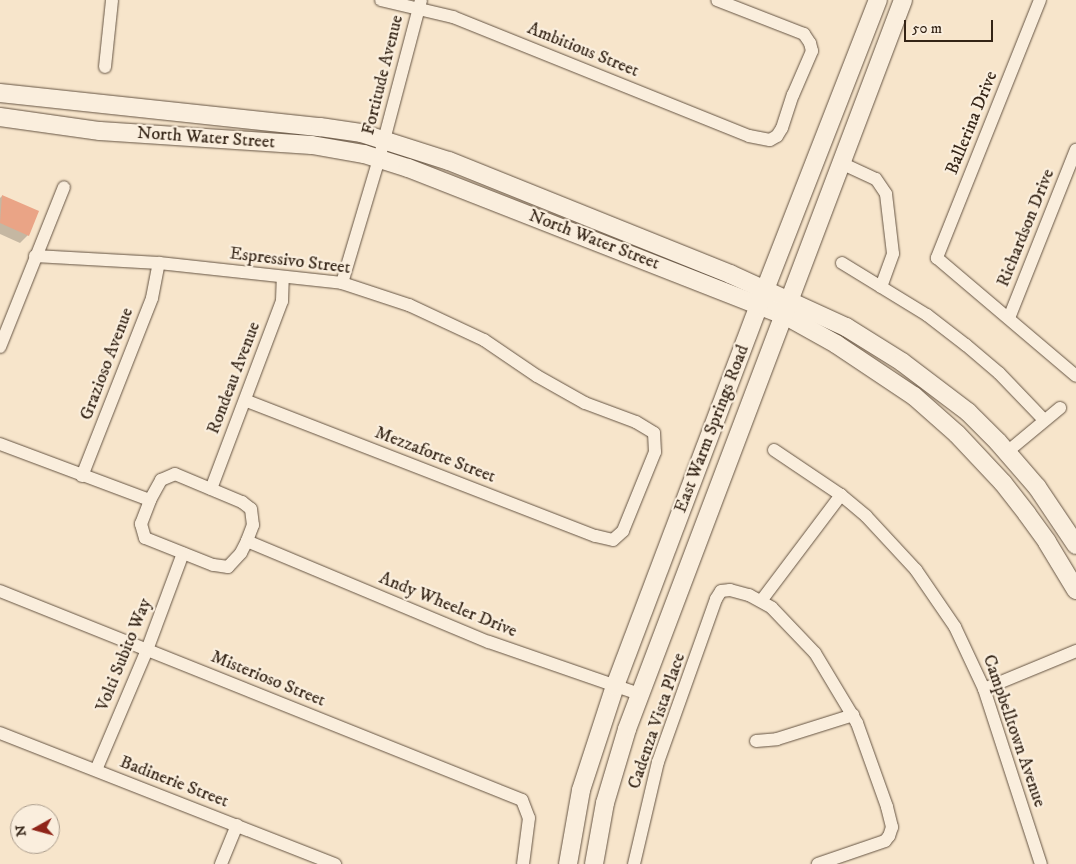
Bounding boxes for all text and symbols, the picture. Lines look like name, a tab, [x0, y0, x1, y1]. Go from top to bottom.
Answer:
scale bar	[906, 10, 995, 42]
street label: Fortitude Avenue	[358, 13, 408, 137]
street label: Ambitious Street	[524, 18, 642, 82]
text: 50 m	[912, 19, 942, 38]
street label: Ballerina Drive	[941, 68, 1003, 178]
street label: North Water Street	[136, 122, 276, 154]
street label: Richardson Drive	[993, 166, 1059, 290]
street label: North Water Street	[526, 205, 662, 275]
street label: Espressivo Street	[228, 243, 352, 279]
street label: Grazioso Avenue	[76, 305, 138, 423]
street label: Rondeau Avenue	[203, 319, 265, 437]
street label: East Warm Springs Road	[670, 342, 754, 516]
street label: Mezzaforte Street	[372, 422, 498, 488]
street label: Andy Wheeler Drive	[376, 567, 520, 643]
street label: Volti Subito Way	[92, 595, 156, 715]
street label: Misterioso Street	[208, 646, 328, 712]
street label: Cadenza Vista Place	[624, 650, 690, 792]
street label: Campbelltown Avenue	[978, 652, 1050, 810]
street label: Badinerie Street	[117, 751, 231, 813]
north arrow	[10, 804, 60, 854]
text: N	[11, 824, 31, 838]

